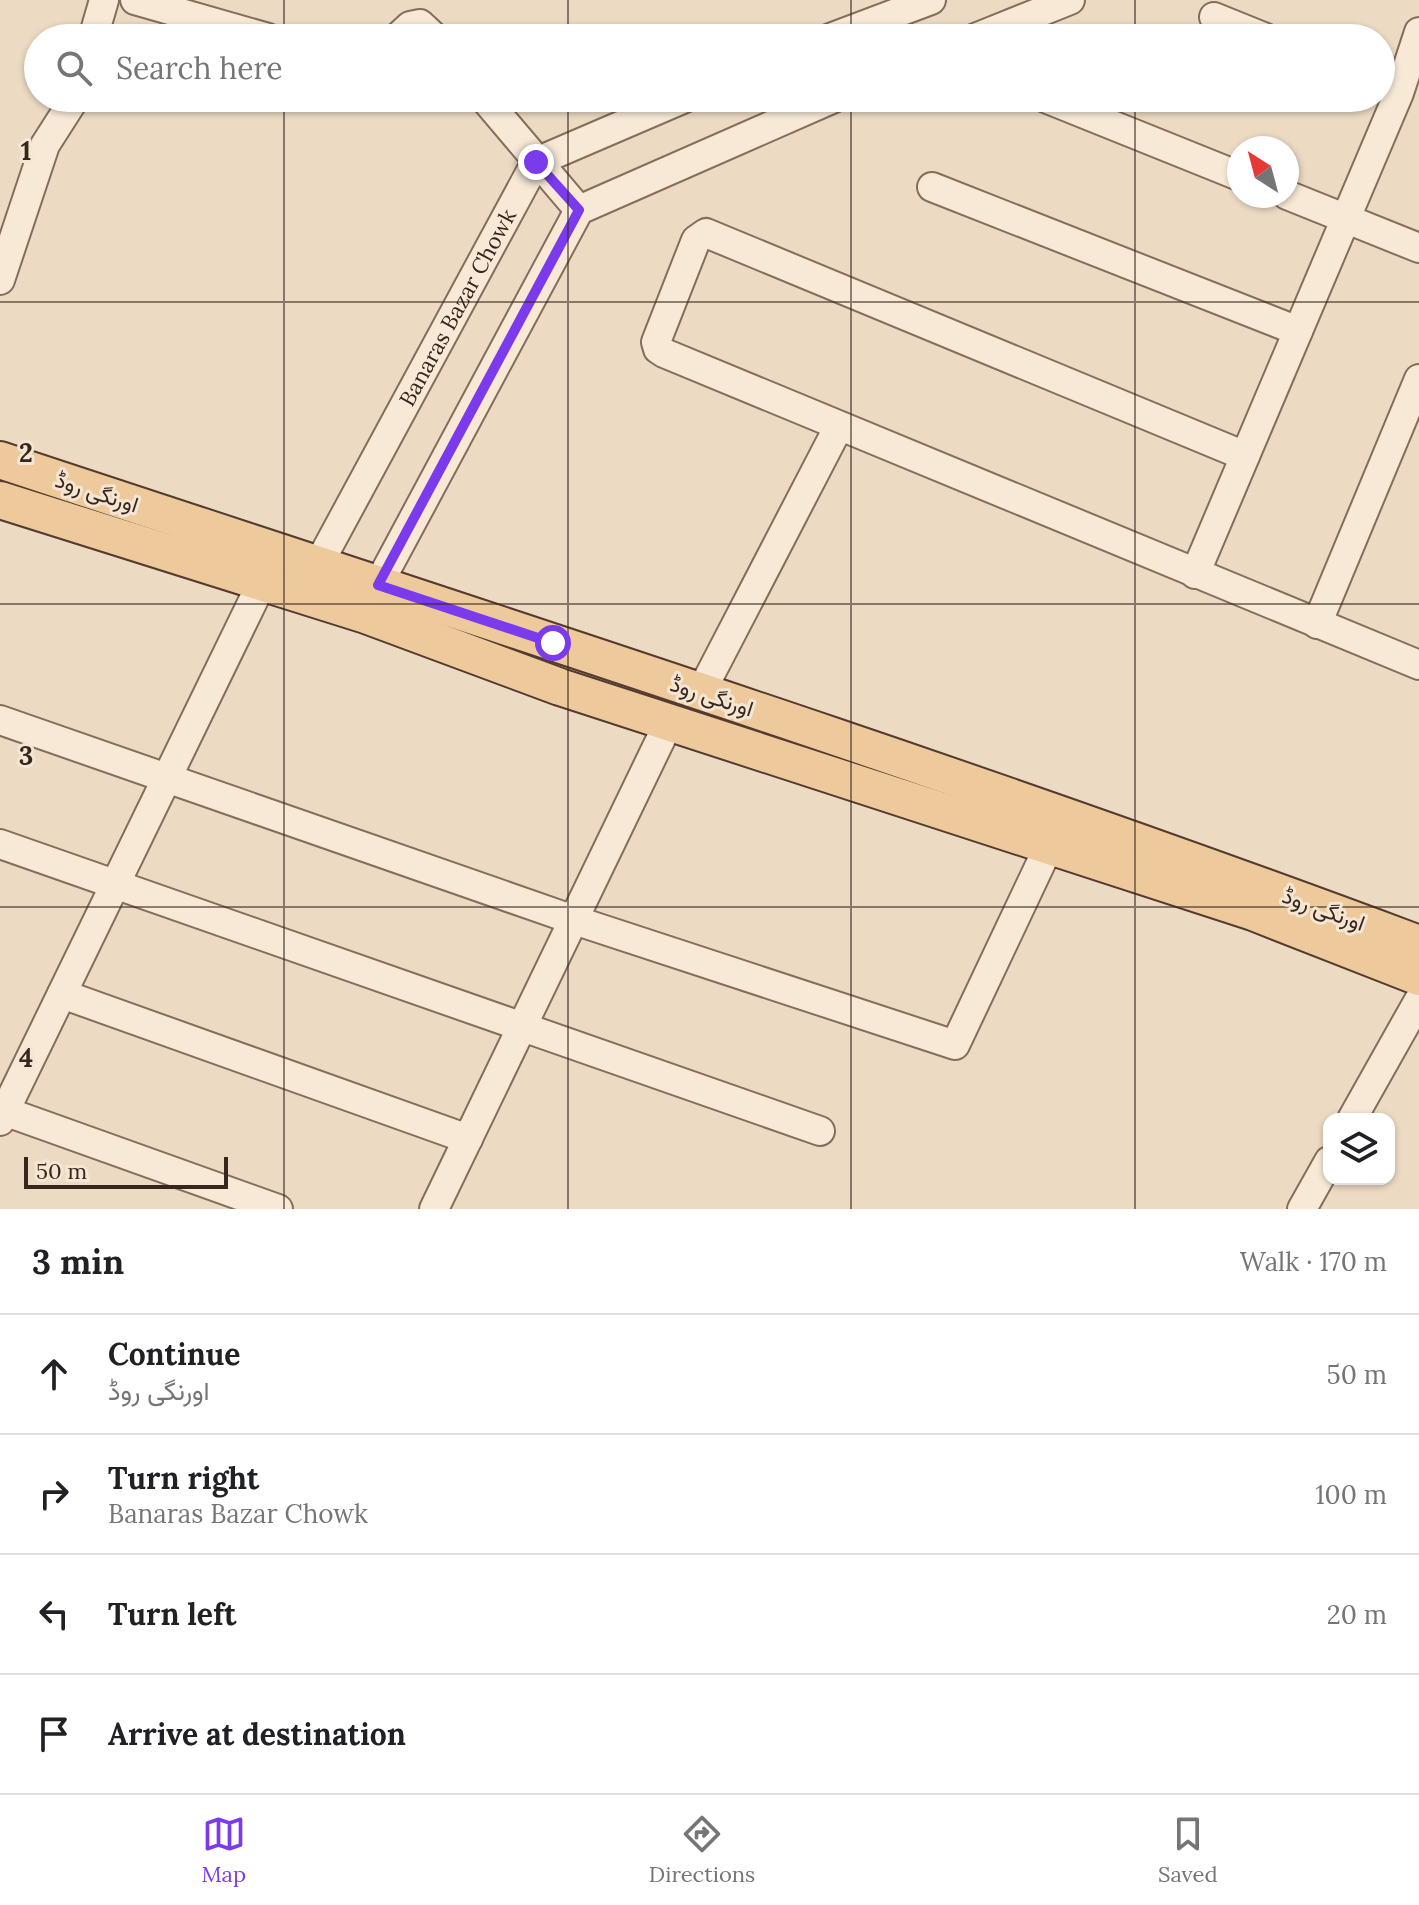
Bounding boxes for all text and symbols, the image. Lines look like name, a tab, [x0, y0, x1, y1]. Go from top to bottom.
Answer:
search box	[24, 24, 1395, 112]
icon: search	[52, 46, 96, 90]
text: Search here	[116, 49, 283, 87]
text: 1	[21, 134, 31, 167]
north arrow	[1227, 136, 1299, 208]
route end	[518, 144, 554, 180]
street label: Banaras Bazar Chowk	[393, 204, 522, 411]
text: 2	[19, 436, 33, 469]
street label: اورنگی روڈ	[52, 465, 142, 519]
route start	[535, 625, 571, 661]
street label: اورنگی روڈ	[667, 669, 757, 723]
text: 3	[19, 739, 33, 772]
street label: اورنگی روڈ	[1279, 881, 1369, 937]
text: 4	[19, 1041, 33, 1074]
map controls	[1323, 1113, 1395, 1185]
button: layers	[1323, 1113, 1395, 1185]
scale bar	[24, 1153, 228, 1189]
text: 50 m	[36, 1157, 87, 1185]
text: 3 min	[32, 1240, 124, 1283]
text: Walk · 170 m	[1240, 1245, 1387, 1278]
text: Continue	[108, 1335, 240, 1373]
icon: ahead	[32, 1352, 76, 1396]
text: 50 m	[1327, 1358, 1387, 1391]
text: اورنگی روڈ	[108, 1374, 210, 1407]
text: Turn right	[108, 1459, 259, 1497]
icon: right	[32, 1472, 76, 1516]
text: 100 m	[1315, 1478, 1387, 1511]
text: Banaras Bazar Chowk	[108, 1497, 368, 1530]
icon: left	[32, 1592, 76, 1636]
text: Turn left	[108, 1595, 236, 1633]
text: 20 m	[1327, 1598, 1387, 1631]
icon: arrive	[32, 1712, 76, 1756]
text: Arrive at destination	[108, 1715, 406, 1753]
tab: Map	[201, 1812, 246, 1888]
tab: Directions	[649, 1812, 755, 1888]
tab: Saved	[1158, 1812, 1218, 1888]

